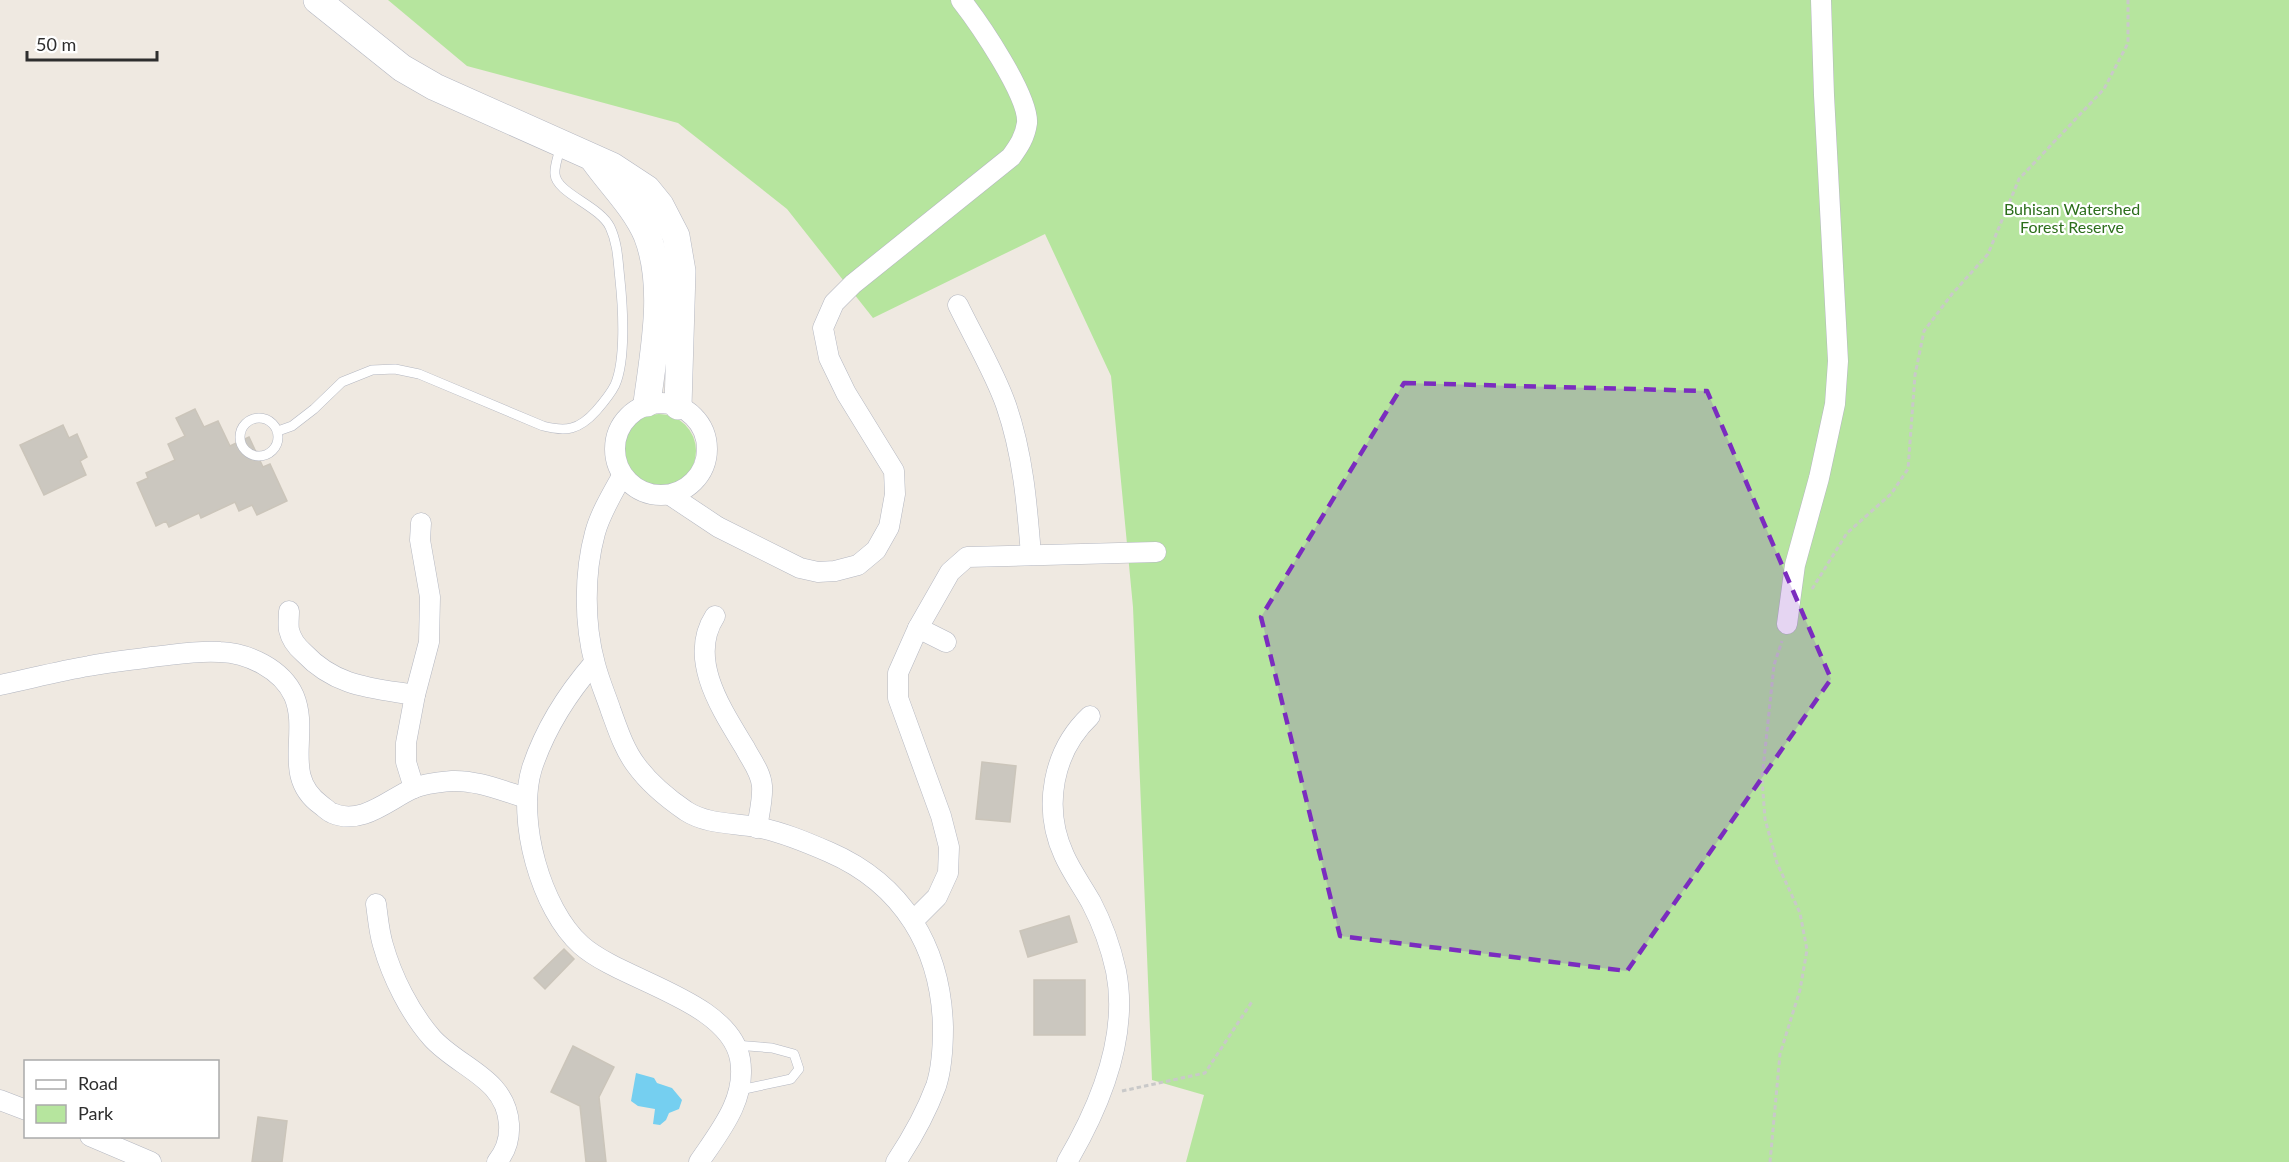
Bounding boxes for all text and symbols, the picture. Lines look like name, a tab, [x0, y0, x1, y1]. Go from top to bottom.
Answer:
scale bar	[27, 24, 158, 62]
text: 50 m	[36, 33, 76, 55]
park label: Buhisan Watershed Forest Reserve	[2004, 199, 2140, 236]
legend	[24, 1060, 219, 1138]
text: Road	[78, 1072, 118, 1094]
text: Park	[78, 1102, 114, 1124]

